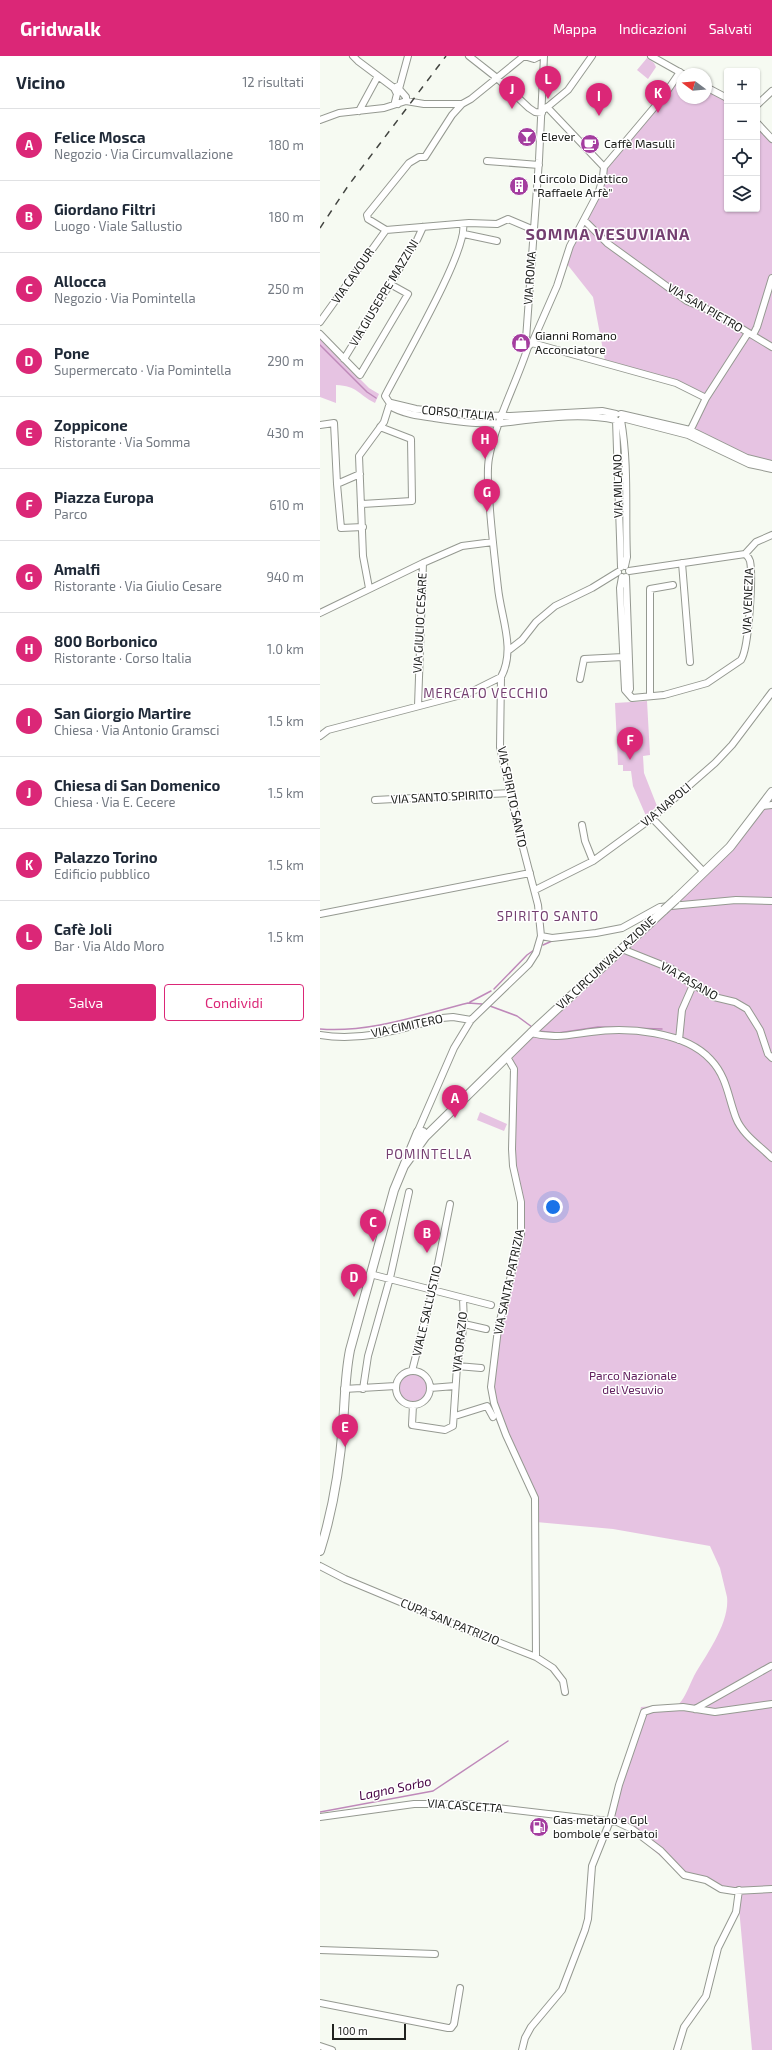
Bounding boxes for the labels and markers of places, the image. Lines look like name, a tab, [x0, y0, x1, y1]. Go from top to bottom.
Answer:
pin: L	[535, 66, 561, 99]
pin: J	[499, 76, 525, 109]
pin: K	[645, 80, 671, 113]
pin: I	[586, 83, 612, 116]
bar icon: Elever	[516, 126, 538, 148]
place label: Elever	[541, 129, 575, 143]
cafe icon: Caffè Masulli	[579, 133, 601, 155]
place label: Caffè Masulli	[604, 136, 675, 150]
place label: I Circolo Didattico "Raffaele Arfè"	[533, 171, 628, 199]
building icon: I Circolo Didattico "Raffaele Arfè"	[508, 175, 530, 197]
place label: Gianni Romano Acconciatore	[535, 328, 617, 356]
shop icon: Gianni Romano Acconciatore	[510, 332, 532, 354]
pin: H	[472, 426, 498, 459]
pin: G	[474, 479, 500, 512]
pin: F	[617, 727, 643, 760]
pin: A	[442, 1085, 468, 1118]
pin: C	[360, 1209, 386, 1242]
pin: B	[414, 1220, 440, 1253]
pin: D	[341, 1264, 367, 1297]
pin: E	[332, 1414, 358, 1447]
place label: Gas metano e Gpl bombole e serbatoi	[553, 1812, 658, 1840]
fuel station icon: Gas metano e Gpl bombole e serbatoi	[528, 1816, 550, 1838]

